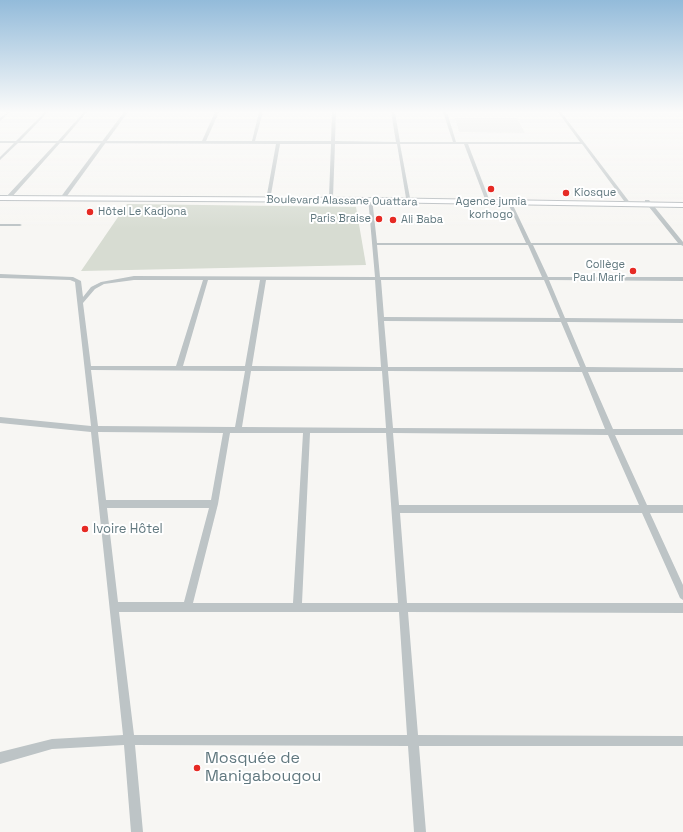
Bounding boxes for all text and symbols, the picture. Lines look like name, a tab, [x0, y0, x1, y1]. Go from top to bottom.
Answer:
marker: Agence jumia korhogo	[486, 184, 496, 194]
place label: Kiosque	[574, 186, 616, 200]
marker: Kiosque	[561, 188, 571, 198]
street label: Boulevard Alassane Ouattara	[266, 193, 418, 209]
place label: Agence jumia korhogo	[455, 195, 527, 221]
place label: Hôtel Le Kadjona	[98, 205, 187, 219]
marker: Hôtel Le Kadjona	[85, 207, 95, 217]
place label: Paris Braise	[310, 212, 371, 226]
place label: Ali Baba	[401, 213, 443, 227]
marker: Paris Braise	[374, 214, 384, 224]
marker: Ali Baba	[388, 215, 398, 225]
place label: Collège Paul Marir	[573, 258, 625, 284]
marker: Collège Paul Marir	[628, 266, 638, 276]
place label: Ivoire Hôtel	[93, 521, 163, 537]
marker: Ivoire Hôtel	[80, 524, 90, 534]
place label: Mosquée de Manigabougou	[205, 749, 321, 787]
marker: Mosquée de Manigabougou	[192, 763, 202, 773]

